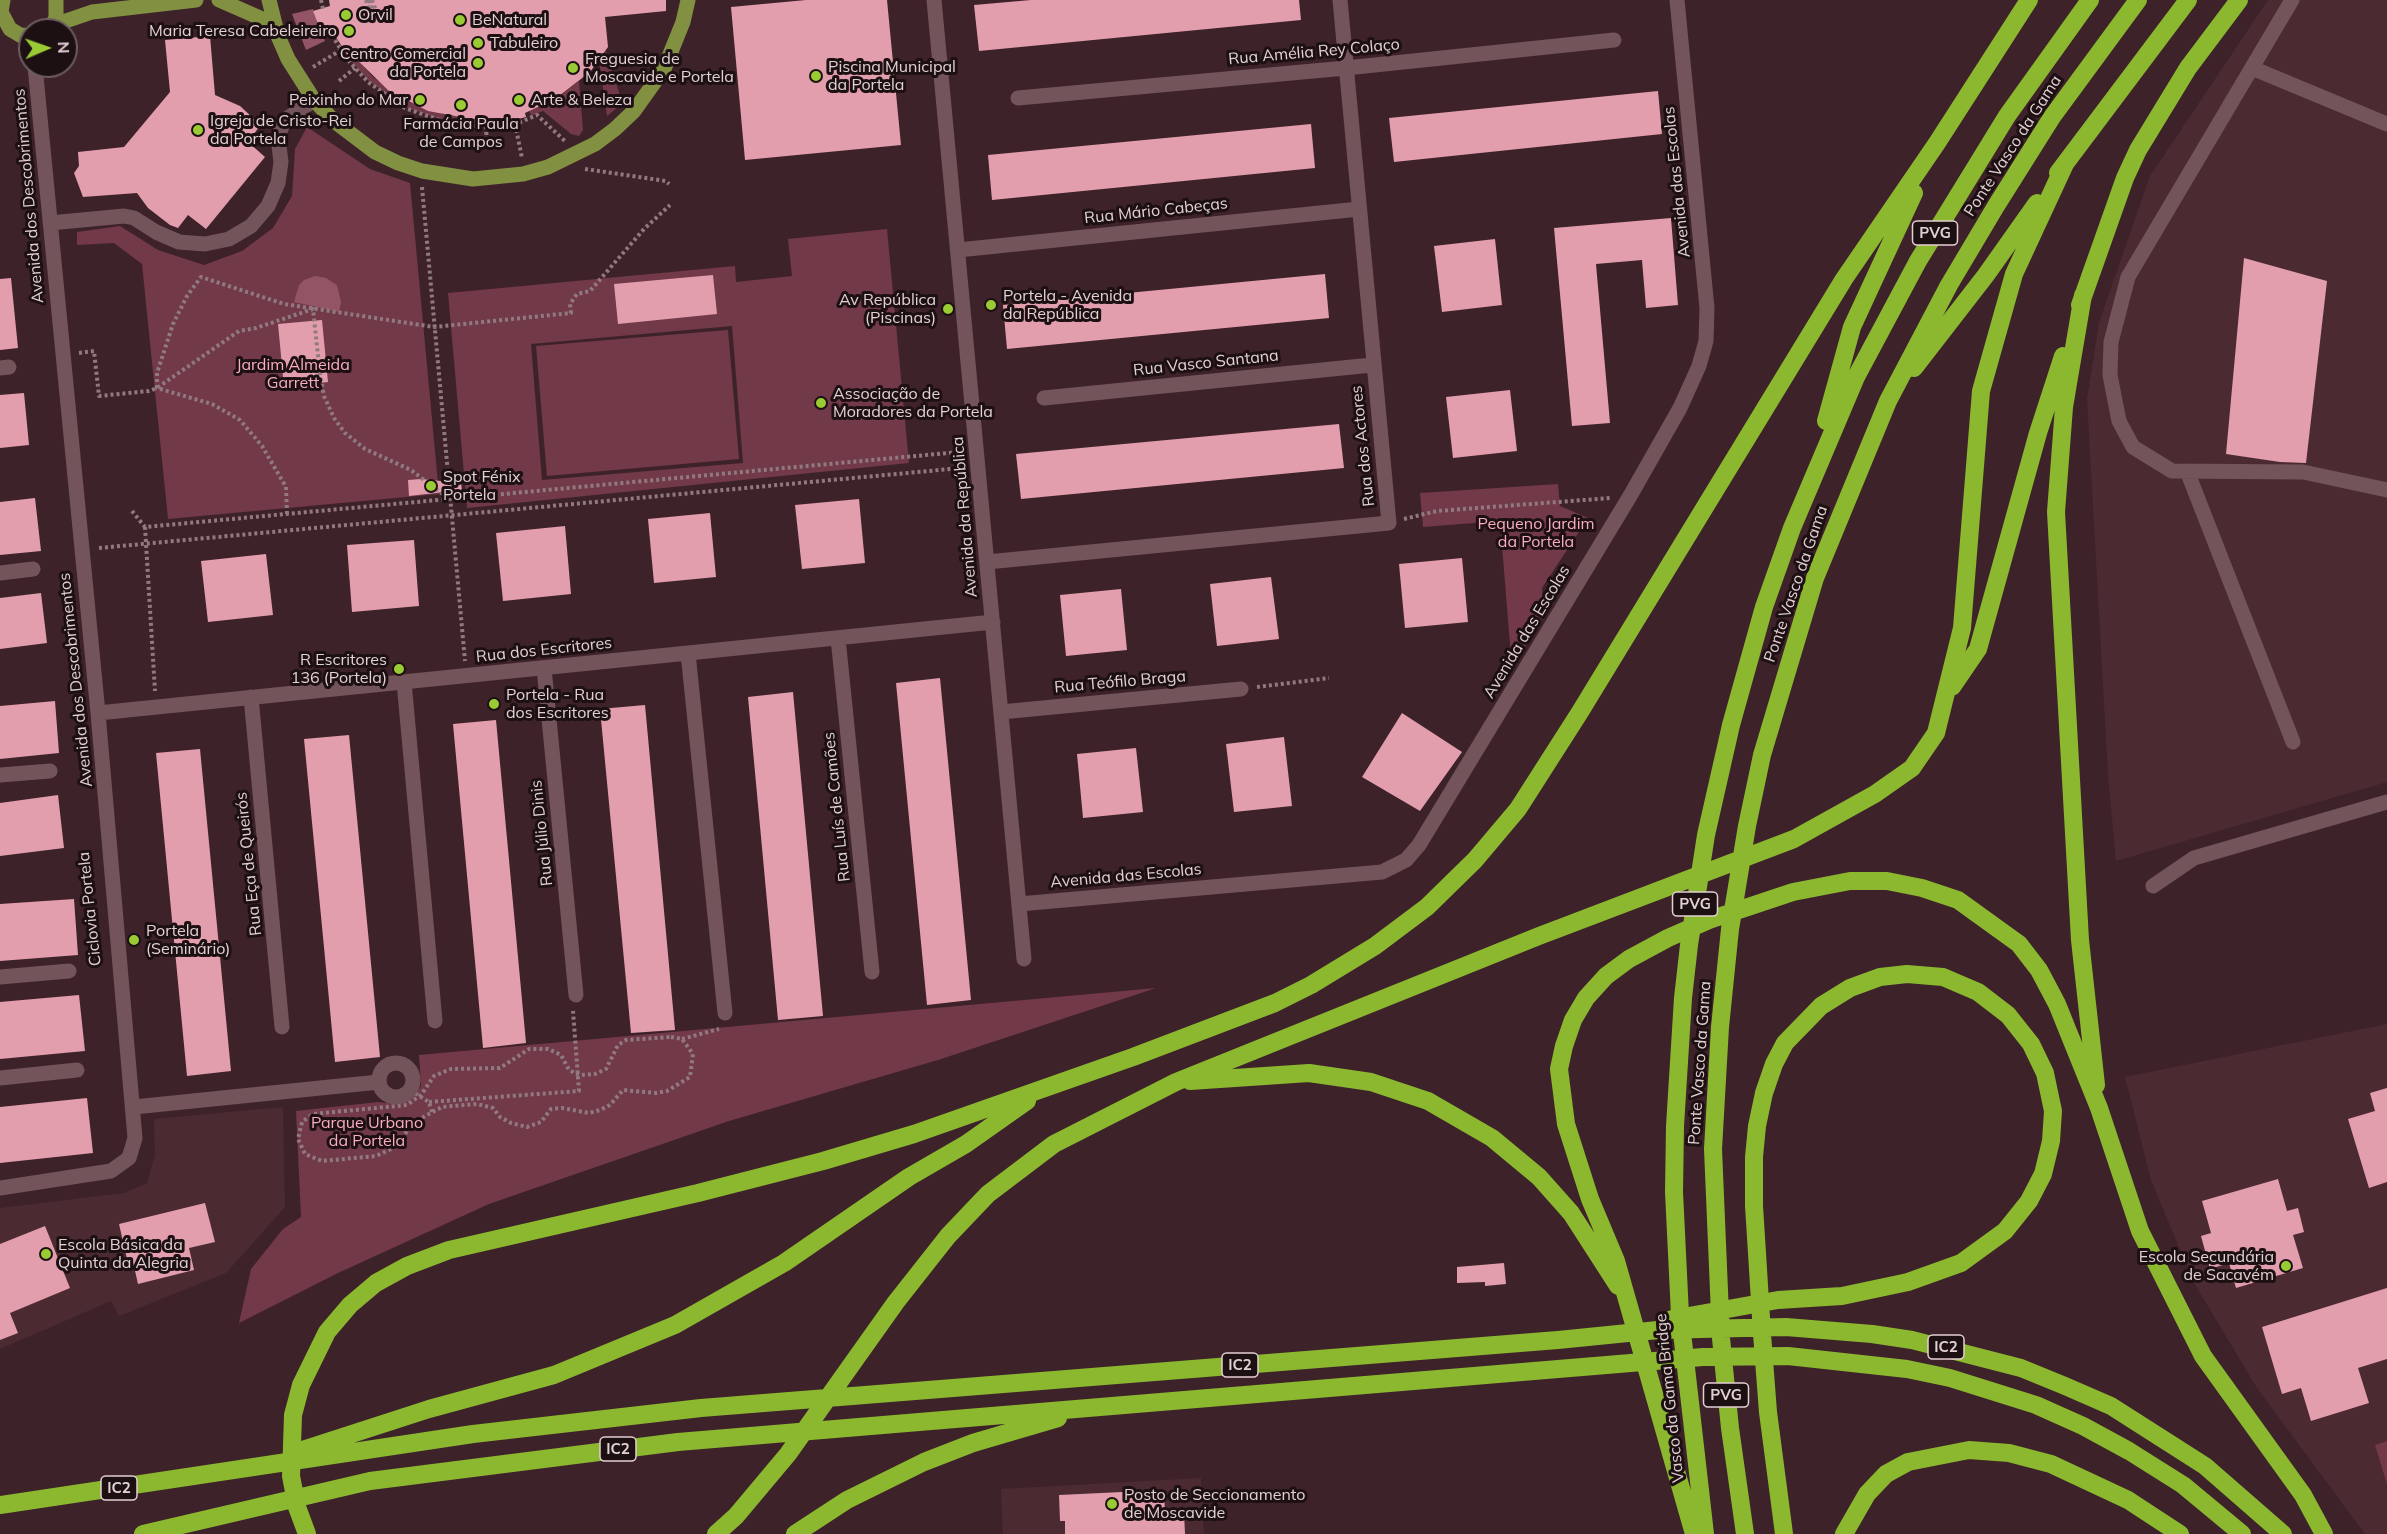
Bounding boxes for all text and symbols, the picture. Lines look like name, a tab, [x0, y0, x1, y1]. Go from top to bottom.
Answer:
place label: Orvil	[358, 5, 393, 25]
marker: Orvil	[339, 8, 353, 22]
place label: BeNatural	[472, 10, 547, 30]
marker: BeNatural	[453, 13, 467, 27]
north arrow	[18, 18, 78, 78]
place label: Maria Teresa Cabeleireiro	[149, 21, 337, 41]
marker: Maria Teresa Cabeleireiro	[342, 24, 356, 38]
place label: Tabuleiro	[490, 33, 558, 53]
street label: Rua Amélia Rey Colaço	[1228, 35, 1400, 69]
marker: Tabuleiro	[471, 36, 485, 50]
text: N	[54, 41, 74, 54]
place label: Centro Comercial da Portela	[340, 44, 466, 82]
place label: Freguesia de Moscavide e Portela	[585, 49, 734, 87]
marker: Centro Comercial da Portela	[471, 56, 485, 70]
place label: Piscina Municipal da Portela	[828, 57, 956, 95]
marker: Freguesia de Moscavide e Portela	[566, 61, 580, 75]
marker: Piscina Municipal da Portela	[809, 69, 823, 83]
street label: Ponte Vasco da Gama	[1960, 72, 2066, 220]
street label: Avenida dos Descobrimentos	[10, 88, 48, 304]
place label: Peixinho do Mar	[289, 90, 408, 110]
place label: Arte & Beleza	[531, 90, 632, 110]
marker: Peixinho do Mar	[413, 93, 427, 107]
marker: Arte & Beleza	[512, 93, 526, 107]
marker: Farmácia Paula de Campos	[454, 98, 468, 112]
street label: Avenida das Escolas	[1660, 106, 1694, 258]
place label: Igreja de Cristo-Rei da Portela	[210, 111, 352, 149]
place label: Farmácia Paula de Campos	[403, 114, 519, 152]
marker: Igreja de Cristo-Rei da Portela	[191, 123, 205, 137]
street label: Rua Mário Cabeças	[1083, 194, 1229, 228]
road number: PVG	[1912, 221, 1958, 245]
place label: Portela - Avenida da República	[1003, 286, 1132, 324]
place label: Av República (Piscinas)	[839, 290, 936, 328]
marker: Portela - Avenida da República	[984, 298, 998, 312]
marker: Av República (Piscinas)	[941, 302, 955, 316]
street label: Rua Vasco Santana	[1132, 346, 1280, 380]
park label: Jardim Almeida Garrett	[236, 355, 350, 393]
place label: Associação de Moradores da Portela	[833, 384, 993, 422]
street label: Rua dos Actores	[1347, 385, 1379, 507]
marker: Associação de Moradores da Portela	[814, 396, 828, 410]
street label: Avenida da República	[948, 436, 982, 598]
place label: Spot Fénix Portela	[443, 467, 521, 505]
marker: Spot Fénix Portela	[424, 479, 438, 493]
street label: Ponte Vasco da Gama	[1760, 503, 1832, 665]
park label: Pequeno Jardim da Portela	[1477, 514, 1595, 552]
street label: Avenida das Escolas	[1480, 562, 1574, 702]
street label: Avenida dos Descobrimentos	[55, 572, 97, 788]
street label: Rua dos Escritores	[475, 633, 613, 667]
place label: R Escritores 136 (Portela)	[291, 650, 387, 688]
marker: R Escritores 136 (Portela)	[392, 662, 406, 676]
street label: Rua Teófilo Braga	[1053, 667, 1187, 697]
place label: Portela - Rua dos Escritores	[506, 685, 609, 723]
marker: Portela - Rua dos Escritores	[487, 697, 501, 711]
street label: Rua Luís de Camões	[820, 731, 854, 883]
street label: Rua Júlio Dinis	[527, 779, 557, 887]
street label: Rua Eça de Queirós	[232, 791, 266, 937]
street label: Ciclovia Portela	[74, 851, 106, 967]
street label: Avenida das Escolas	[1050, 860, 1202, 892]
road number: PVG	[1672, 892, 1718, 916]
place label: Portela (Seminário)	[146, 921, 230, 959]
marker: Portela (Seminário)	[127, 933, 141, 947]
street label: Ponte Vasco da Gama	[1685, 980, 1715, 1146]
park label: Parque Urbano da Portela	[311, 1113, 423, 1151]
place label: Escola Básica da Quinta da Alegria	[58, 1235, 189, 1273]
marker: Escola Básica da Quinta da Alegria	[39, 1247, 53, 1261]
place label: Escola Secundária de Sacavém	[2139, 1247, 2274, 1285]
marker: Escola Secundária de Sacavém	[2279, 1259, 2293, 1273]
street label: Vasco da Gama Bridge	[1652, 1313, 1688, 1483]
road number: IC2	[1928, 1335, 1964, 1359]
road number: IC2	[1222, 1353, 1258, 1377]
road number: PVG	[1704, 1383, 1748, 1407]
road number: IC2	[600, 1437, 636, 1461]
road number: IC2	[101, 1476, 137, 1500]
place label: Posto de Seccionamento de Moscavide	[1124, 1485, 1305, 1523]
marker: Posto de Seccionamento de Moscavide	[1105, 1497, 1119, 1511]

